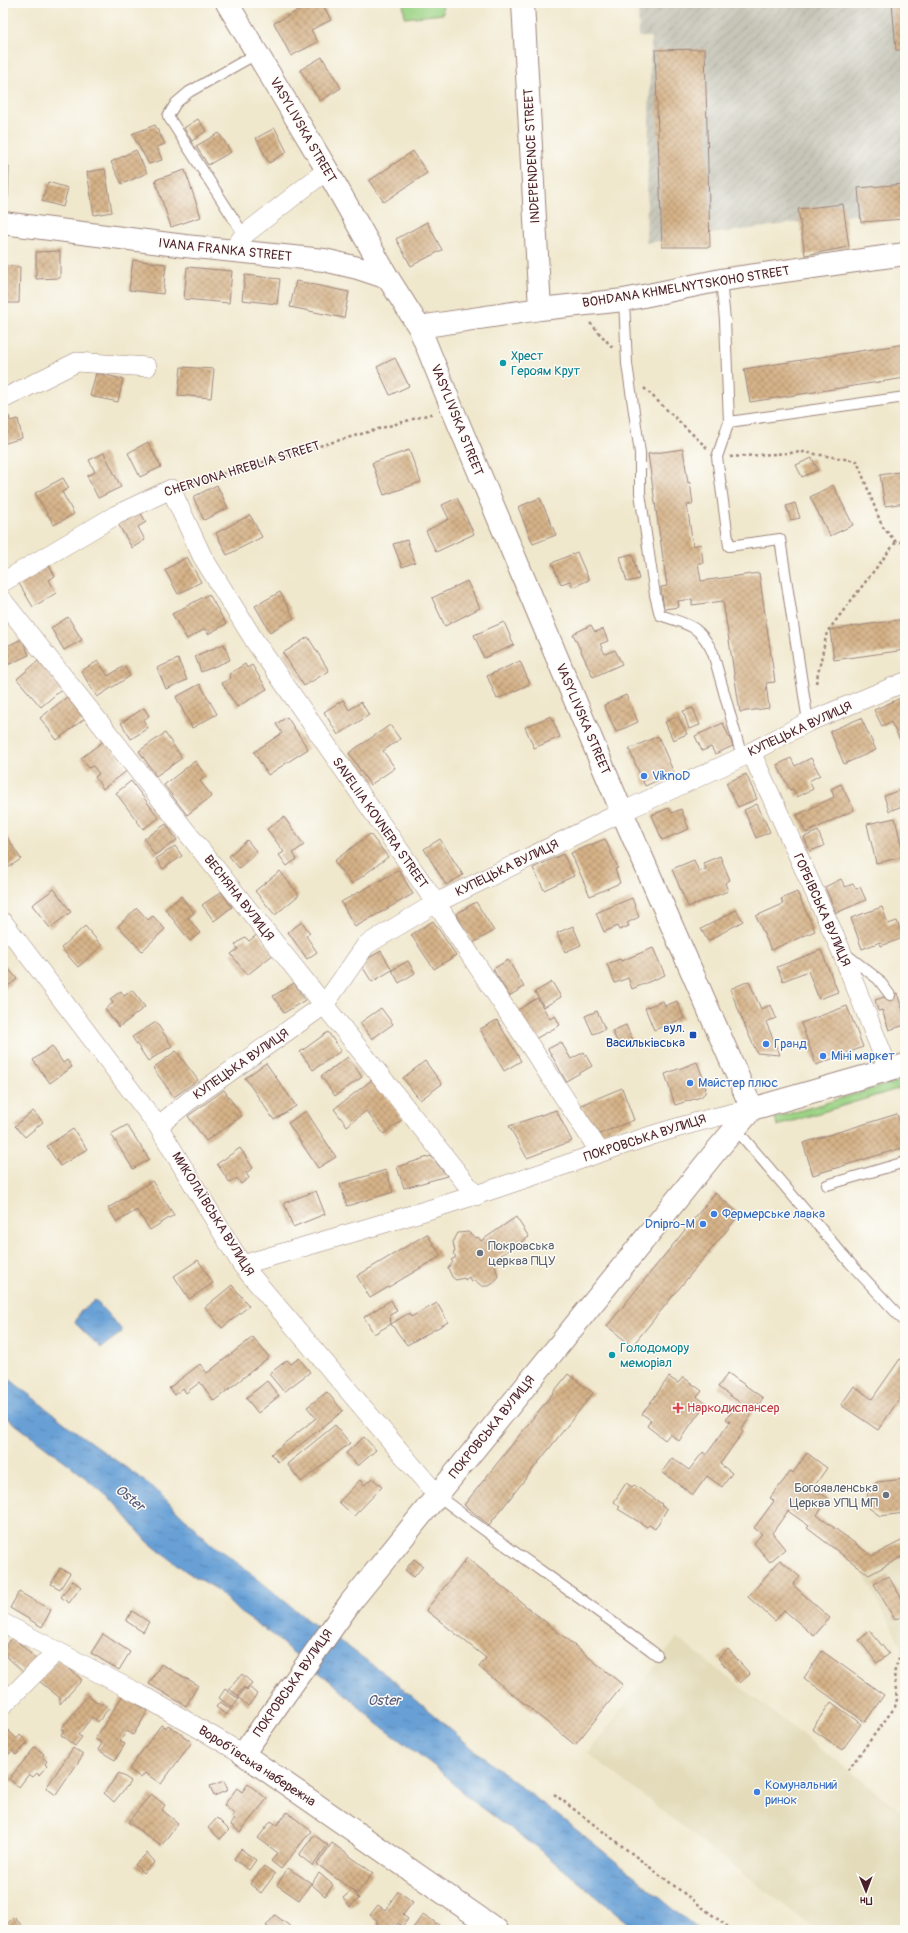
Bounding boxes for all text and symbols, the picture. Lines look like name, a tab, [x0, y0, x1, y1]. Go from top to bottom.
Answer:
street label: VASYLIVSKA STREET	[266, 75, 340, 185]
street label: INDEPENDENCE STREET	[520, 88, 544, 224]
street label: IVANA FRANKA STREET	[158, 235, 292, 265]
street label: BOHDANA KHMELNYTSKOHO STREET	[581, 263, 791, 311]
place label: Хрест Героям Крут	[511, 348, 580, 379]
marker: Хрест Героям Крут	[498, 358, 508, 368]
street label: VASYLIVSKA STREET	[427, 362, 487, 478]
street label: CHERVONA HREBLIA STREET	[162, 438, 322, 500]
street label: VASYLIVSKA STREET	[552, 661, 614, 777]
street label: КУПЕЦЬКА ВУЛИЦЯ	[745, 698, 855, 760]
street label: SAVELIIA KOVNERA STREET	[329, 754, 431, 892]
place label: ViknoD	[652, 768, 690, 784]
marker: ViknoD	[639, 771, 649, 781]
street label: КУПЕЦЬКА ВУЛИЦЯ	[453, 836, 561, 900]
street label: ГОРБІВСЬКА ВУЛИЦЯ	[790, 851, 854, 969]
street label: ВЕСНЯНА ВУЛИЦЯ	[200, 852, 278, 944]
place label: вул. Васильківська	[606, 1020, 685, 1051]
street label: КУПЕЦЬКА ВУЛИЦЯ	[190, 1025, 292, 1103]
marker: вул. Васильківська	[688, 1030, 698, 1040]
place label: Гранд	[774, 1036, 807, 1052]
marker: Гранд	[761, 1039, 771, 1049]
place label: Міні маркет	[831, 1048, 895, 1064]
marker: Міні маркет	[818, 1051, 828, 1061]
place label: Майстер плюс	[698, 1075, 778, 1091]
marker: Майстер плюс	[685, 1078, 695, 1088]
street label: ПОКРОВСЬКА ВУЛИЦЯ	[582, 1111, 708, 1165]
street label: МИКОЛАЇВСЬКА ВУЛИЦЯ	[168, 1149, 258, 1279]
place label: Фермерське лавка	[722, 1206, 825, 1222]
marker: Фермерське лавка	[709, 1209, 719, 1219]
place label: Dnipro-M	[645, 1216, 695, 1232]
marker: Dnipro-M	[698, 1219, 708, 1229]
place label: Покровська церква ПЦУ	[488, 1238, 556, 1269]
marker: Покровська церква ПЦУ	[475, 1248, 485, 1258]
place label: Голодомору меморіал	[620, 1340, 689, 1371]
marker: Голодомору меморіал	[607, 1350, 617, 1360]
street label: ПОКРОВСЬКА ВУЛИЦЯ	[446, 1372, 538, 1482]
place label: Наркодиспансер	[687, 1400, 780, 1416]
marker: Наркодиспансер	[672, 1402, 684, 1414]
place label: Богоявленська Церква УПЦ МП	[789, 1480, 878, 1511]
water label: Oster	[112, 1481, 150, 1516]
marker: Богоявленська Церква УПЦ МП	[881, 1490, 891, 1500]
street label: ПОКРОВСЬКА ВУЛИЦЯ	[250, 1626, 336, 1740]
water label: Oster	[368, 1692, 402, 1709]
street label: Воробʼївська набережна	[195, 1722, 319, 1810]
place label: Комунальний ринок	[765, 1777, 837, 1808]
marker: Комунальний ринок	[752, 1787, 762, 1797]
north arrow	[846, 1871, 886, 1911]
text: Пн	[860, 1894, 872, 1907]

